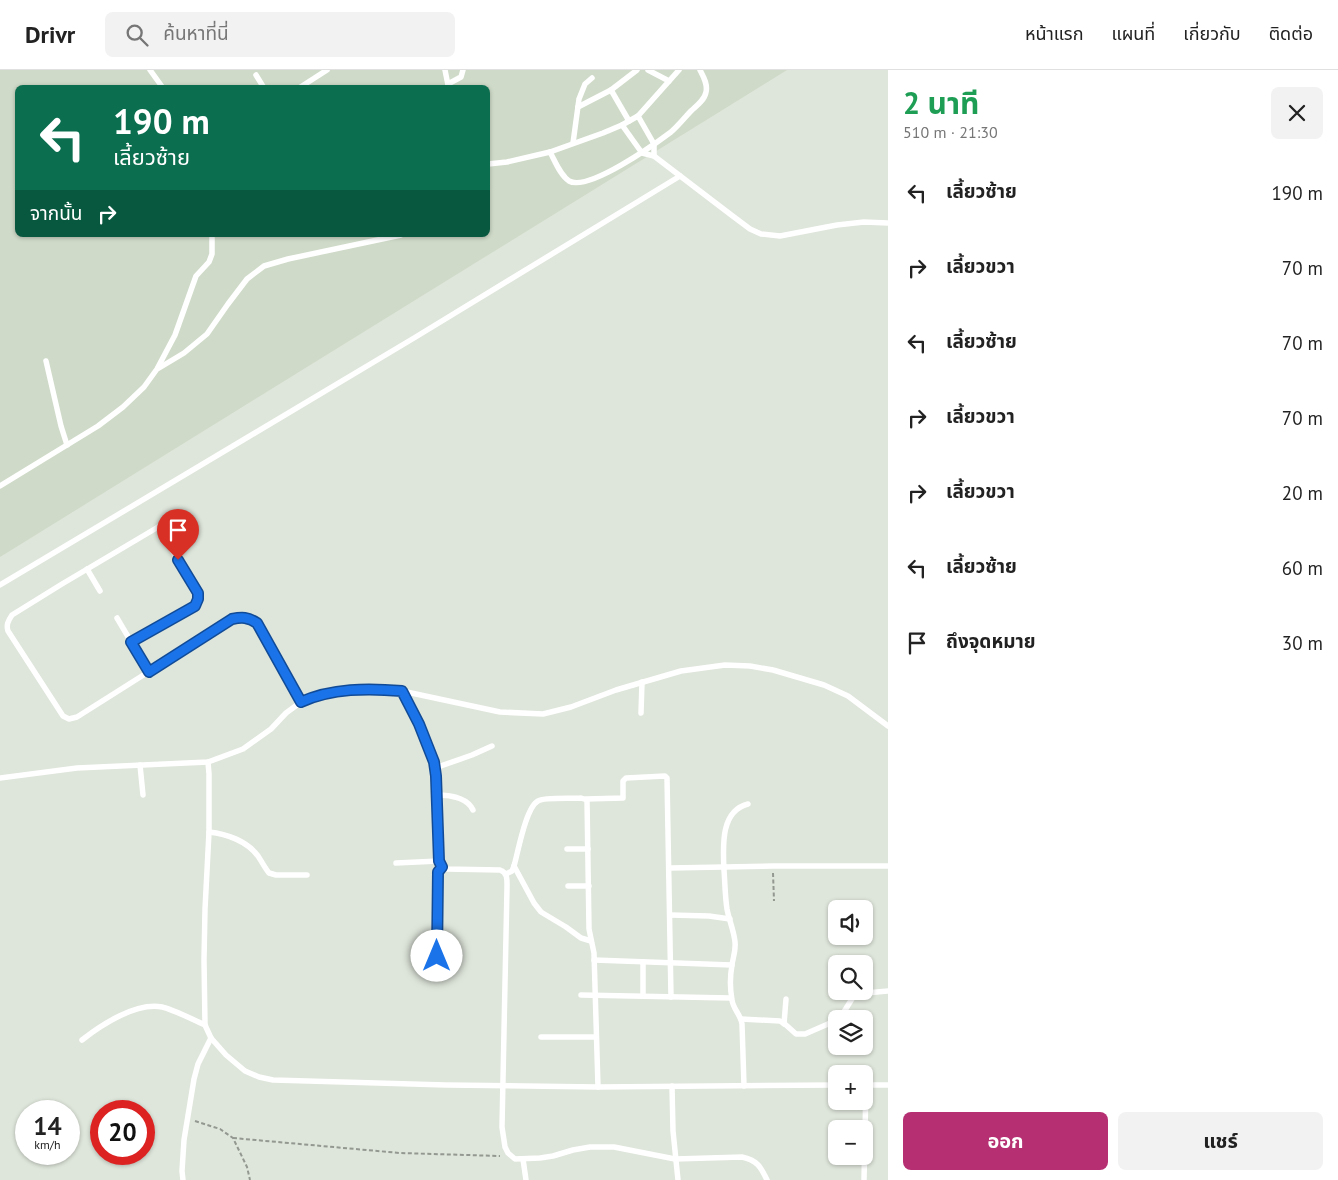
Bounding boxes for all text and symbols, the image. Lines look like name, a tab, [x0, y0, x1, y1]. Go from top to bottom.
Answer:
search box	[105, 12, 455, 57]
text: Drivr	[25, 19, 75, 50]
icon: search	[123, 21, 151, 49]
text: ค้นหาที่นี่	[163, 21, 229, 45]
text: หน้าแรก	[1025, 22, 1083, 45]
text: แผนที่	[1111, 22, 1155, 45]
text: เกี่ยวกับ	[1183, 22, 1241, 45]
text: ติดต่อ	[1269, 22, 1313, 45]
text: 2 นาที	[903, 83, 979, 122]
button: close	[1271, 87, 1323, 139]
text: 190 m	[113, 98, 210, 144]
icon: left	[30, 105, 95, 170]
text: 510 m · 21:30	[903, 122, 998, 142]
text: เลี้ยวซ้าย	[113, 143, 190, 171]
icon: left	[903, 179, 931, 207]
text: เลี้ยวซ้าย	[946, 179, 1017, 203]
text: 190 m	[1271, 181, 1323, 205]
icon: right	[93, 200, 121, 228]
text: จากนั้น	[30, 201, 83, 225]
icon: right	[903, 254, 931, 282]
text: เลี้ยวขวา	[946, 254, 1015, 278]
text: 70 m	[1282, 256, 1323, 280]
icon: left	[903, 329, 931, 357]
text: เลี้ยวซ้าย	[946, 329, 1017, 353]
text: 70 m	[1282, 331, 1323, 355]
icon: right	[903, 404, 931, 432]
text: เลี้ยวขวา	[946, 404, 1015, 428]
text: 70 m	[1282, 406, 1323, 430]
icon: right	[903, 479, 931, 507]
text: เลี้ยวขวา	[946, 479, 1015, 503]
text: 20 m	[1282, 481, 1323, 505]
pin	[157, 509, 199, 560]
icon: arrive	[164, 516, 192, 544]
icon: left	[903, 554, 931, 582]
text: เลี้ยวซ้าย	[946, 554, 1017, 578]
text: 60 m	[1282, 556, 1323, 580]
icon: arrive	[903, 629, 931, 657]
text: ถึงจุดหมาย	[946, 629, 1036, 653]
text: 30 m	[1282, 631, 1323, 655]
map controls	[828, 900, 873, 1165]
button: sound	[828, 900, 873, 945]
position arrow	[410, 929, 462, 981]
button: search	[828, 955, 873, 1000]
button: layers	[828, 1010, 873, 1055]
button: +	[828, 1065, 873, 1110]
speed limit sign: 20	[90, 1100, 155, 1165]
text: 14	[33, 1110, 62, 1142]
button: ออก	[903, 1112, 1108, 1170]
button: แชร์	[1118, 1112, 1323, 1170]
button: −	[828, 1120, 873, 1165]
text: km/h	[34, 1137, 61, 1152]

